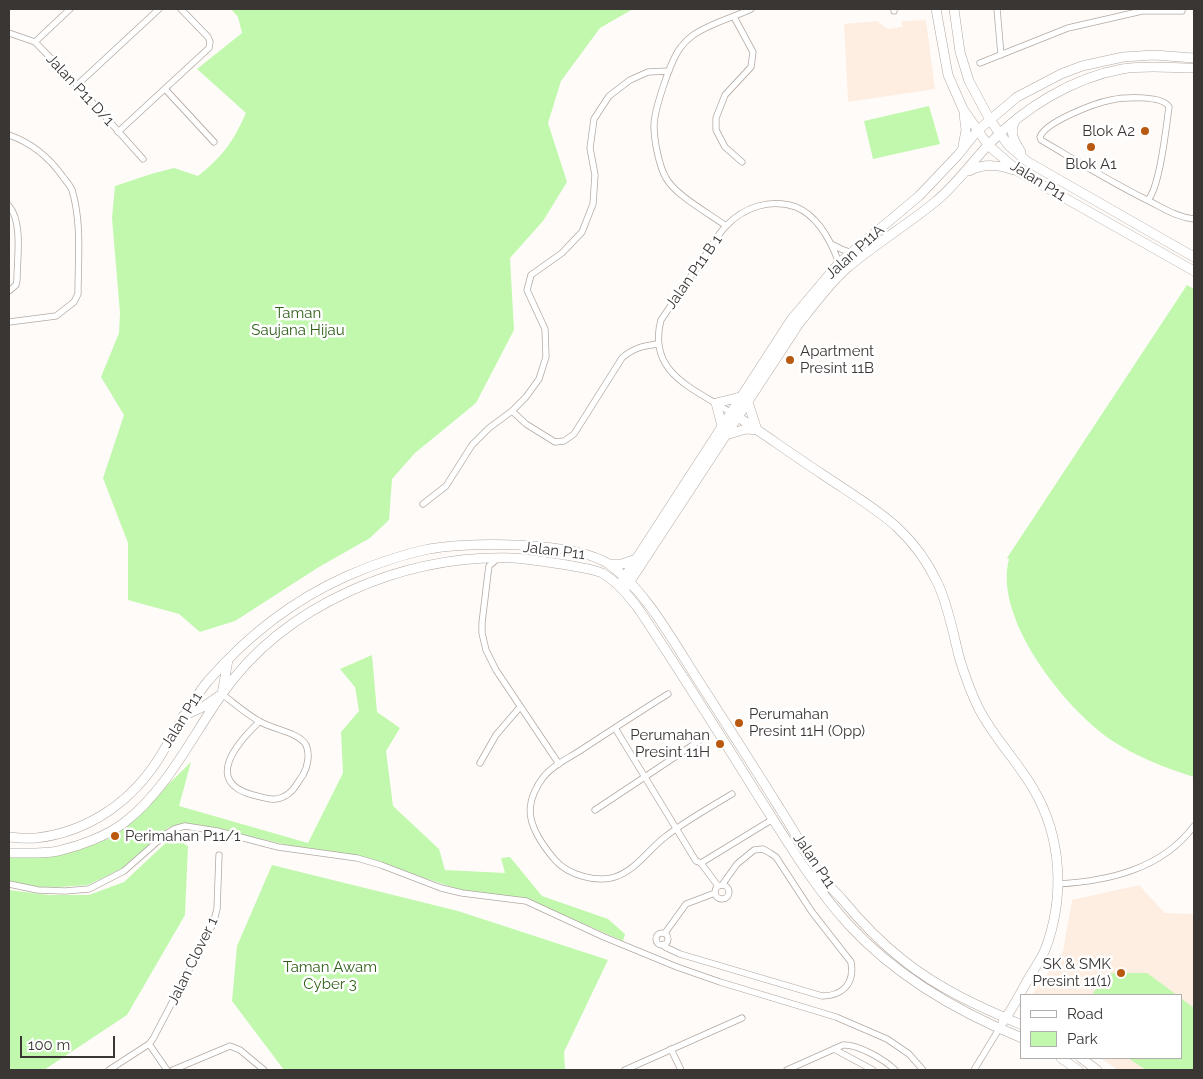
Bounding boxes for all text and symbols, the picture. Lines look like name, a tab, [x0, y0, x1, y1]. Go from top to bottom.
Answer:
street label: Jalan P11 D/1	[42, 50, 118, 130]
place label: Blok A2	[1082, 122, 1135, 140]
marker: Blok A2	[1139, 125, 1151, 137]
marker: Blok A1	[1085, 141, 1097, 153]
place label: Blok A1	[1065, 155, 1117, 173]
street label: Jalan P11	[1007, 157, 1069, 205]
street label: Jalan P11A	[822, 221, 888, 283]
street label: Jalan P11 B 1	[662, 231, 726, 313]
park label: Taman Saujana Hijau	[251, 304, 345, 339]
place label: Apartment Presint 11B	[800, 342, 874, 377]
marker: Apartment Presint 11B	[784, 354, 796, 366]
street label: Jalan P11	[522, 538, 586, 564]
street label: Jalan P11	[158, 689, 206, 751]
place label: Perumahan Presint 11H (Opp)	[749, 705, 865, 740]
marker: Perumahan Presint 11H (Opp)	[733, 717, 745, 729]
place label: Perumahan Presint 11H	[630, 726, 710, 761]
marker: Perumahan Presint 11H	[714, 738, 726, 750]
place label: Perimahan P11/1	[125, 827, 240, 845]
marker: Perimahan P11/1	[109, 830, 121, 842]
street label: Jalan P11	[789, 830, 839, 892]
street label: Jalan Clover 1	[164, 914, 222, 1008]
place label: SK & SMK Presint 11(1)	[1032, 955, 1111, 990]
park label: Taman Awam Cyber 3	[283, 958, 377, 993]
marker: SK & SMK Presint 11(1)	[1115, 967, 1127, 979]
legend	[1020, 994, 1183, 1059]
text: Road	[1067, 1005, 1103, 1023]
scale bar	[22, 1026, 118, 1058]
text: Park	[1067, 1030, 1098, 1048]
text: 100 m	[28, 1036, 70, 1054]

